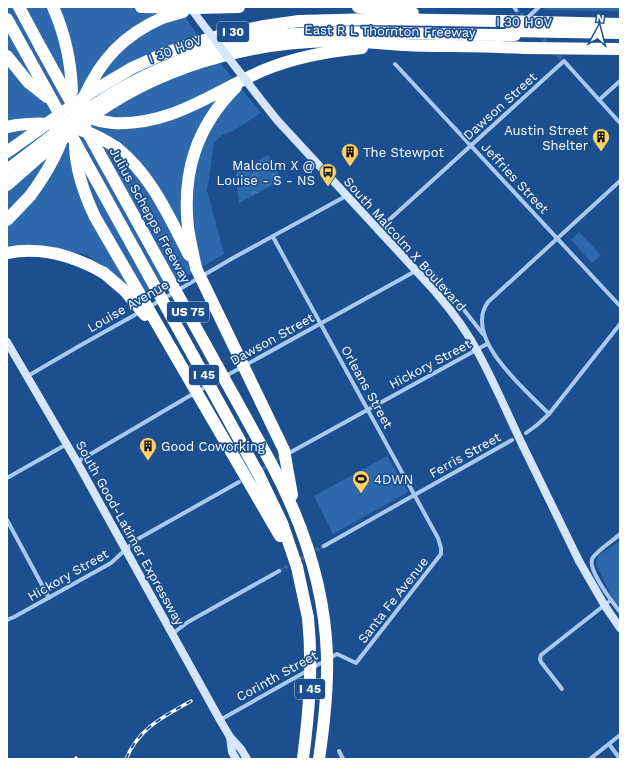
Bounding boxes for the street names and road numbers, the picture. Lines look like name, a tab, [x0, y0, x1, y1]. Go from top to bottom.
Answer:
street label: I 30 HOV	[496, 14, 553, 30]
road number: I 30	[217, 22, 249, 42]
street label: East R L Thornton Freeway	[304, 22, 476, 40]
street label: I 30 HOV	[146, 32, 204, 66]
street label: Dawson Street	[460, 69, 540, 143]
street label: Jeffries Street	[478, 139, 552, 217]
street label: Julius Schepps Freeway	[106, 145, 194, 286]
street label: South Malcolm X Boulevard	[341, 174, 469, 314]
street label: Louise Avenue	[85, 277, 171, 335]
road number: US 75	[167, 302, 209, 322]
street label: Dawson Street	[227, 309, 317, 368]
street label: Hickory Street	[387, 336, 474, 392]
street label: Orleans Street	[338, 343, 396, 431]
road number: I 45	[189, 365, 219, 385]
street label: Ferris Street	[427, 429, 504, 481]
street label: South Good-Latimer Expressway	[73, 438, 187, 628]
street label: Hickory Street	[25, 546, 111, 604]
street label: Santa Fe Avenue	[355, 554, 431, 646]
street label: Corinth Street	[234, 647, 321, 704]
road number: I 45	[295, 679, 325, 699]

